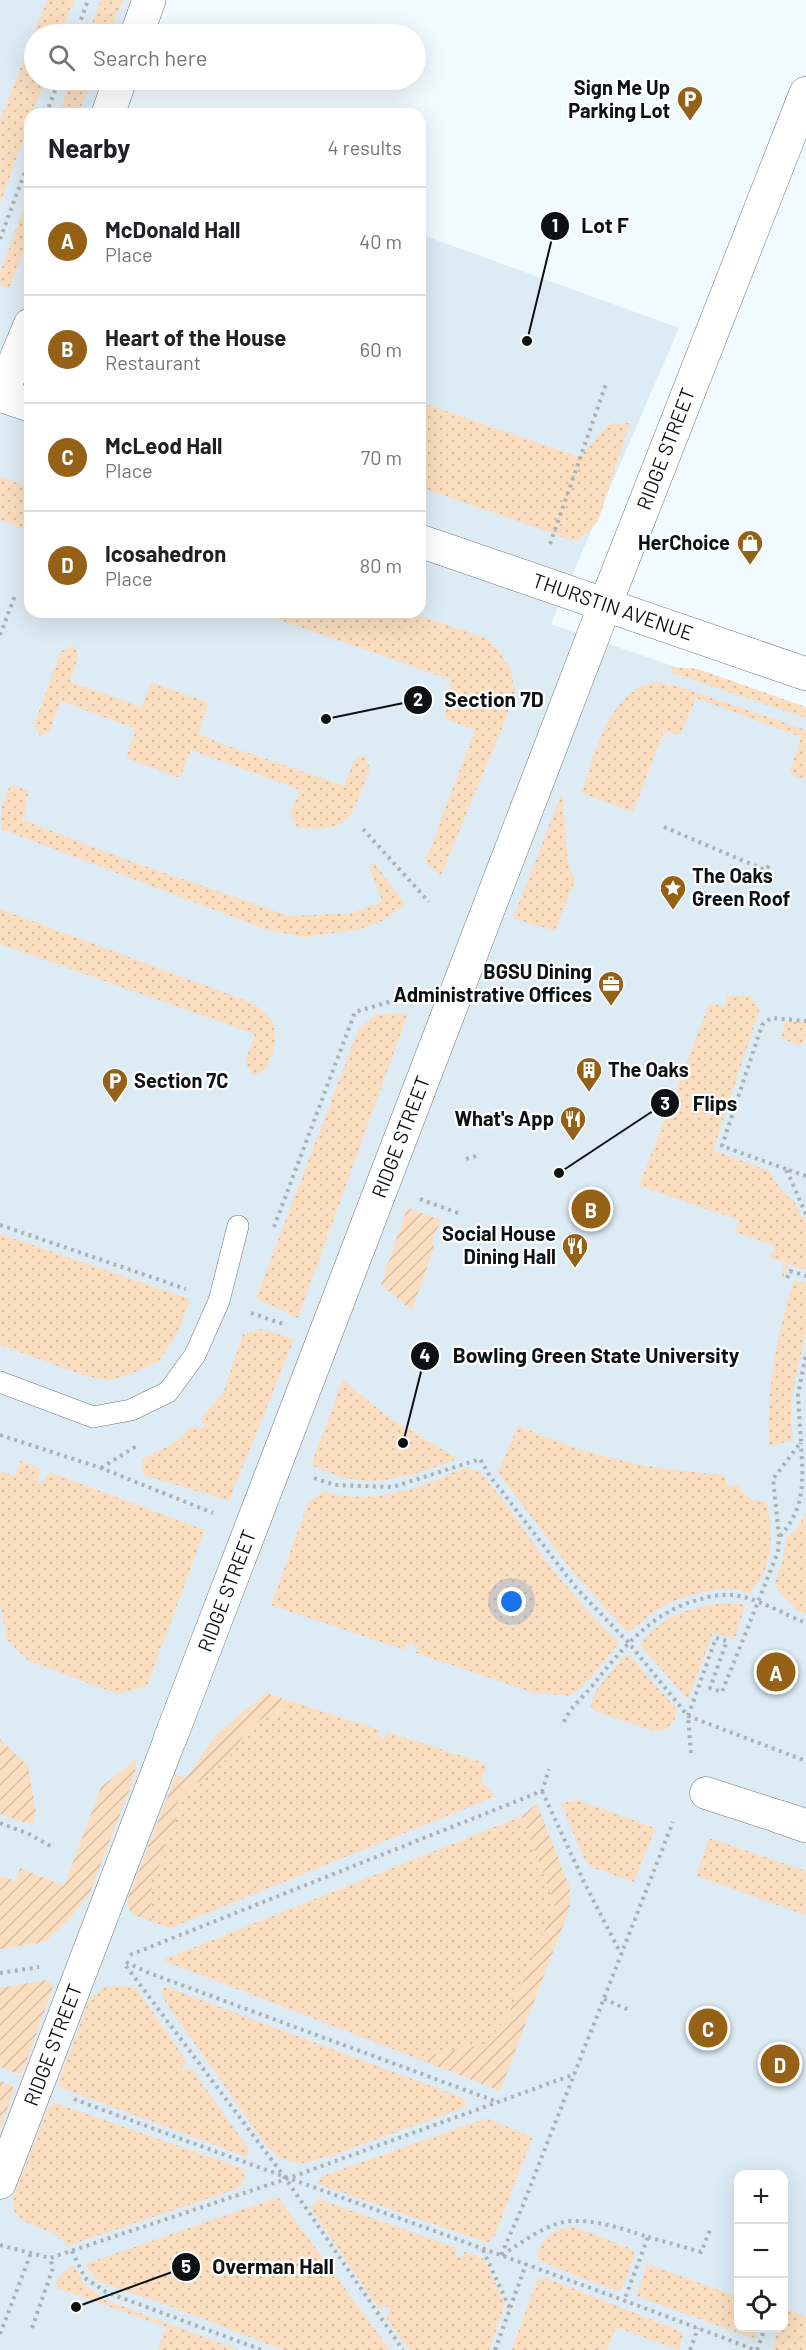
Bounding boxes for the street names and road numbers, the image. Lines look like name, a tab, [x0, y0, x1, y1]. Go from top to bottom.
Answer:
street label: RIDGE STREET	[631, 384, 699, 513]
street label: THURSTIN AVENUE	[530, 567, 697, 645]
street label: RIDGE STREET	[366, 1072, 434, 1201]
street label: RIDGE STREET	[192, 1526, 260, 1655]
street label: RIDGE STREET	[18, 1980, 86, 2109]

